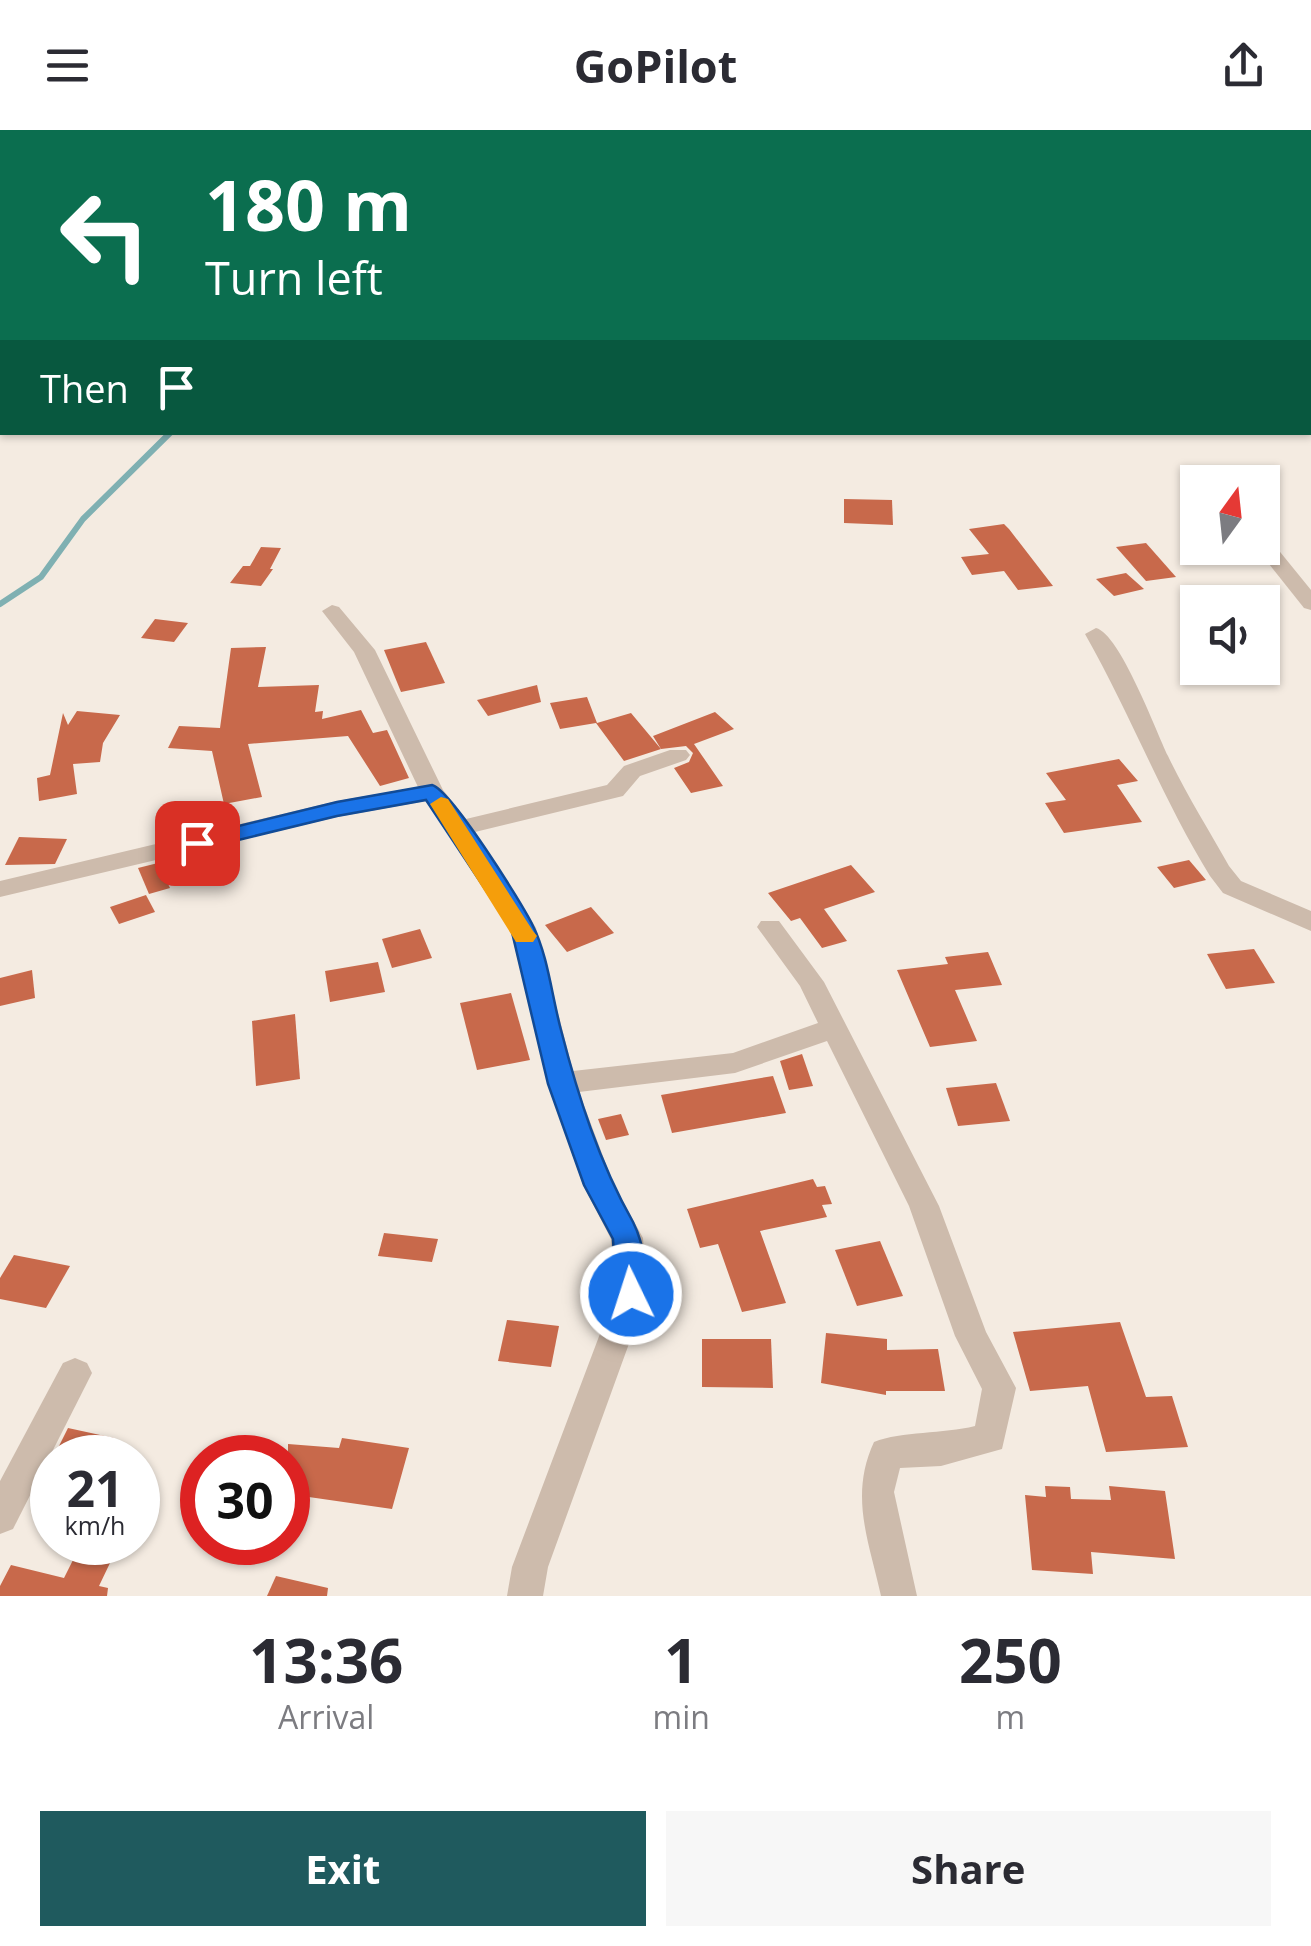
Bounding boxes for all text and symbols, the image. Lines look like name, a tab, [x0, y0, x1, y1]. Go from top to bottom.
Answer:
text: GoPilot	[574, 35, 737, 96]
icon: menu	[40, 38, 95, 93]
icon: share	[1216, 38, 1271, 93]
text: 180 m	[205, 156, 412, 252]
icon: left	[40, 170, 170, 300]
text: Turn left	[205, 247, 383, 308]
icon: arrive	[149, 360, 204, 415]
text: Then	[40, 362, 129, 414]
north arrow	[1180, 465, 1280, 565]
map controls	[1180, 465, 1280, 685]
button: sound	[1180, 585, 1280, 685]
pin	[155, 801, 240, 886]
icon: arrive	[170, 816, 225, 871]
position arrow	[579, 1242, 683, 1346]
speed limit sign: 30	[180, 1435, 310, 1565]
text: 21	[66, 1454, 124, 1522]
text: km/h	[65, 1508, 125, 1542]
text: 13:36	[249, 1619, 403, 1701]
text: 1	[664, 1619, 698, 1701]
text: 250	[959, 1619, 1062, 1701]
text: Arrival	[278, 1695, 374, 1738]
text: min	[653, 1695, 710, 1738]
text: m	[996, 1695, 1025, 1738]
button: Exit	[40, 1811, 646, 1926]
button: Share	[666, 1811, 1271, 1926]

